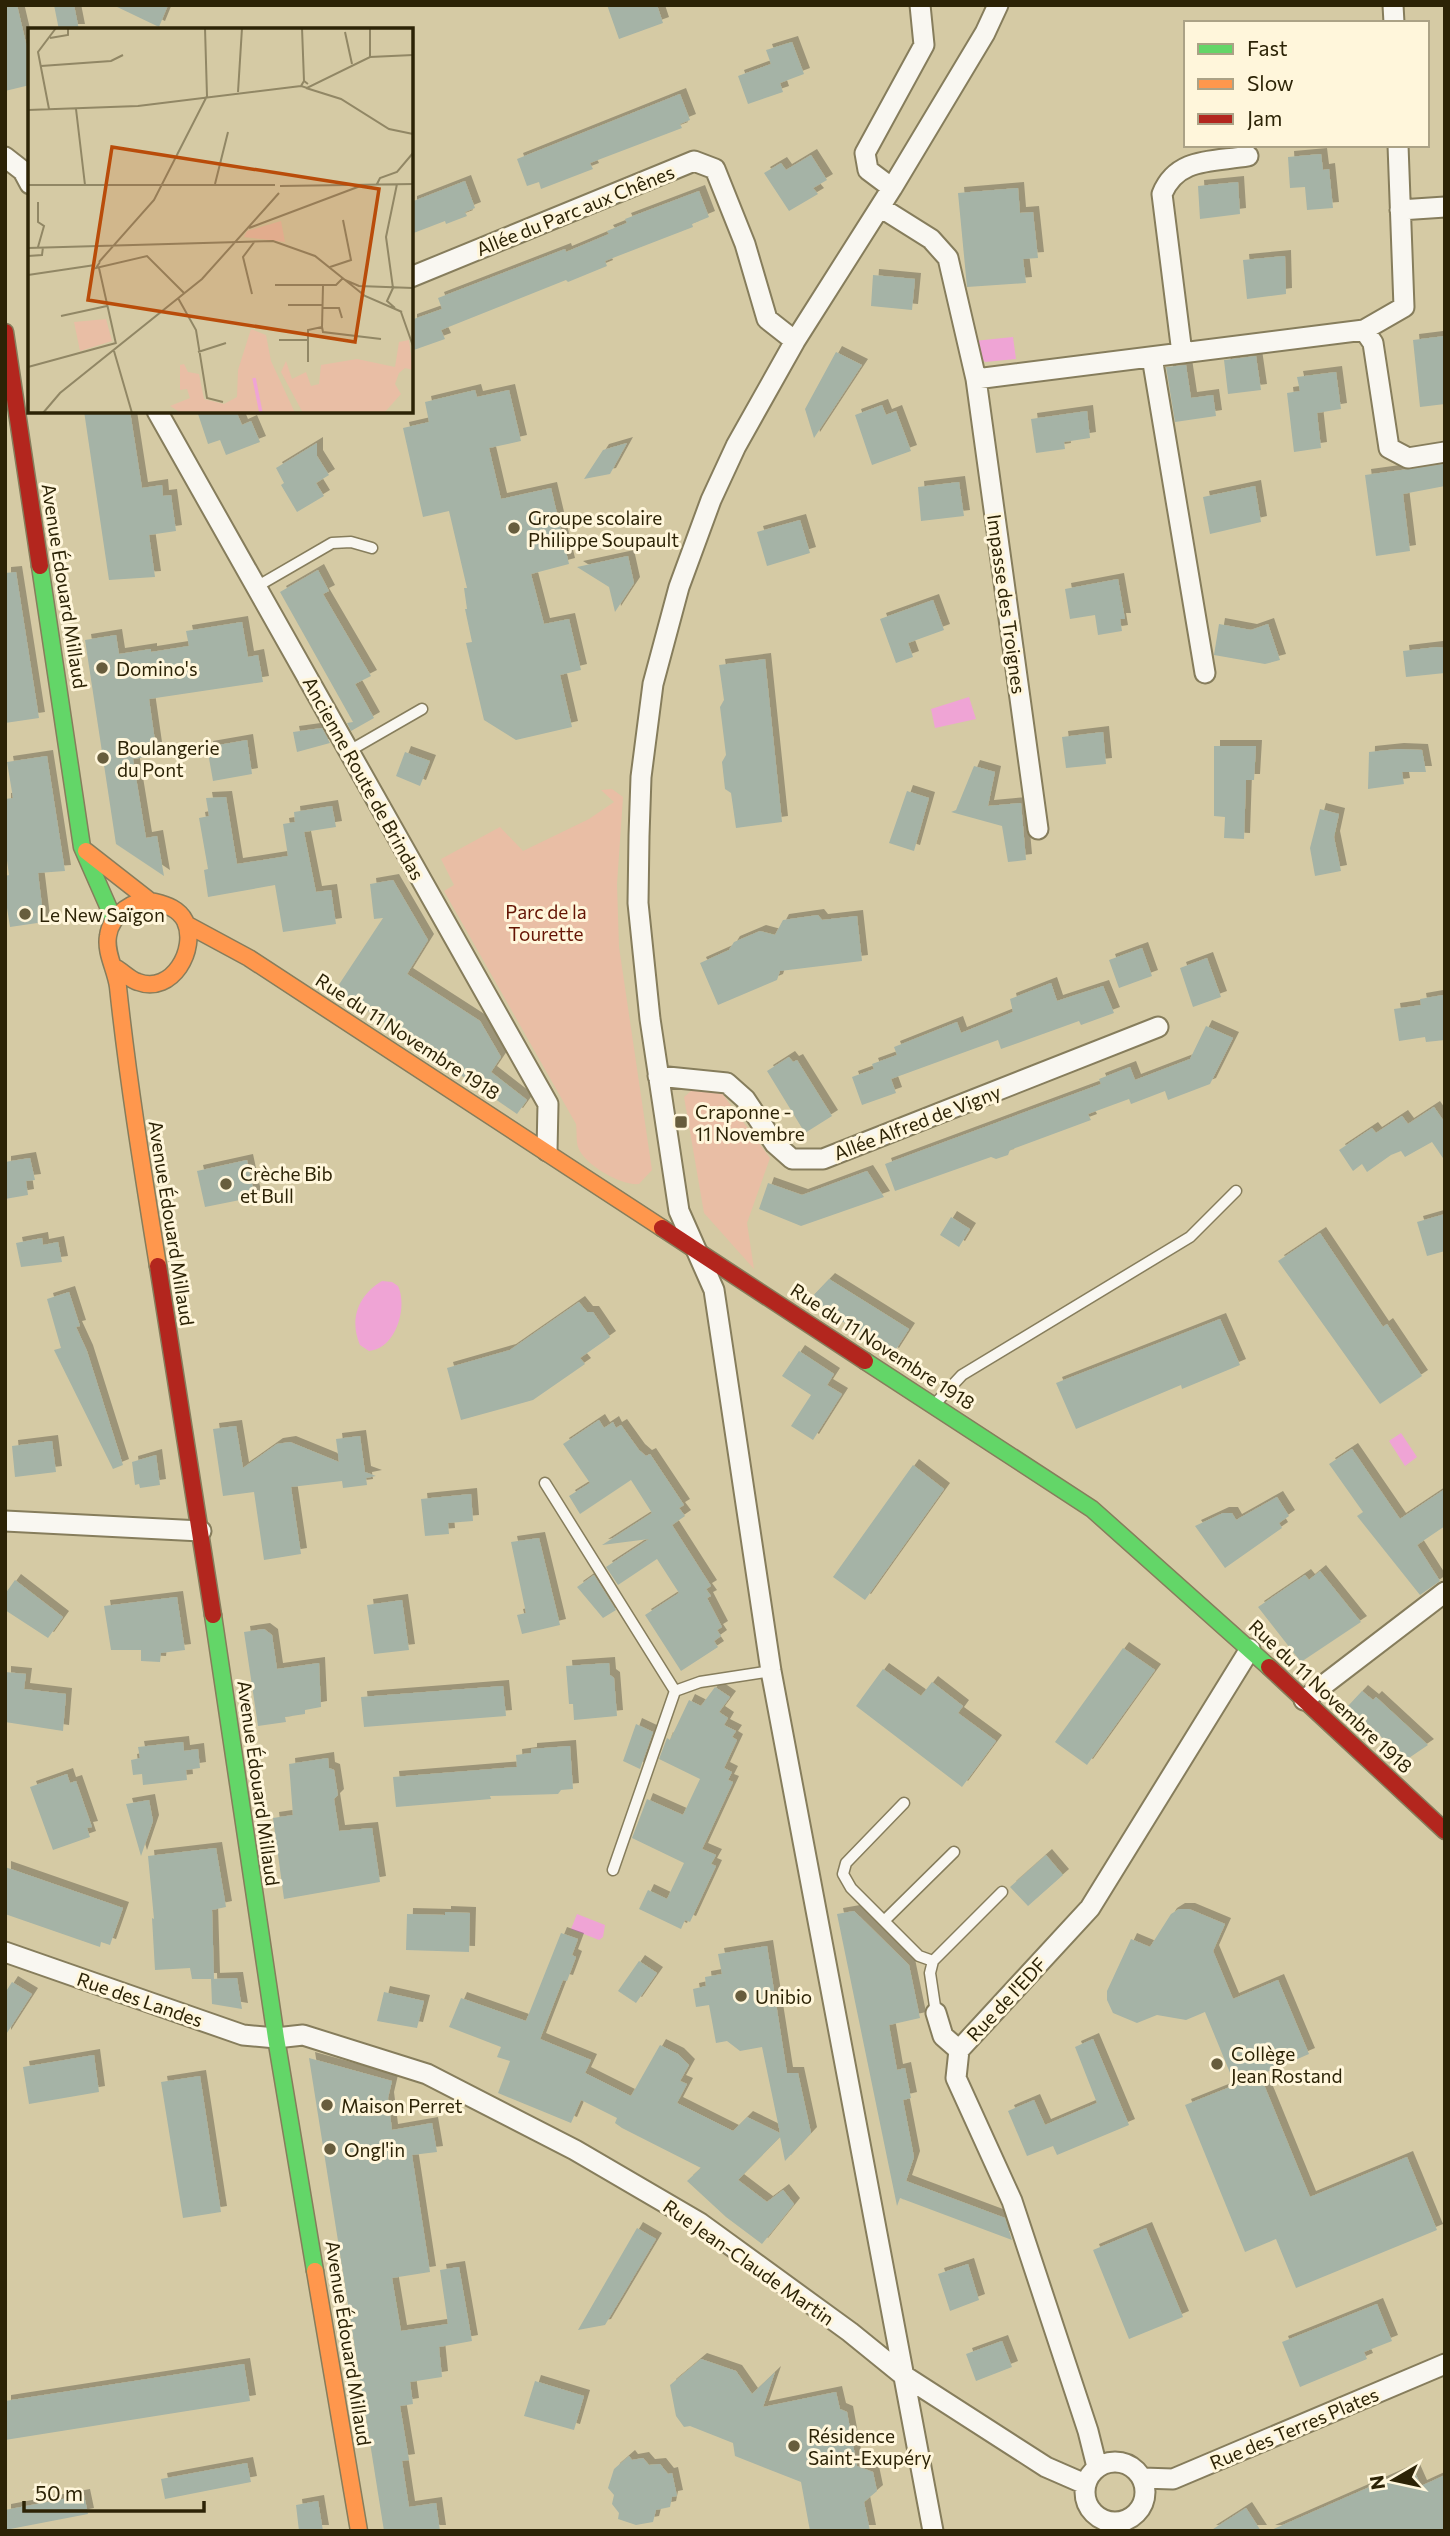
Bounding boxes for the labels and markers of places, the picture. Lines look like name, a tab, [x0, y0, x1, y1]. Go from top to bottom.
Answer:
place label: Groupe scolaire Philippe Soupault	[528, 506, 679, 551]
marker: Groupe scolaire Philippe Soupault	[506, 520, 522, 536]
place label: Domino's	[116, 657, 198, 680]
marker: Domino's	[94, 660, 110, 676]
place label: Boulangerie du Pont	[117, 736, 220, 781]
marker: Boulangerie du Pont	[95, 750, 111, 766]
place label: Le New Saïgon	[39, 903, 165, 926]
marker: Le New Saïgon	[17, 906, 33, 922]
place label: Craponne - 11 Novembre	[695, 1100, 805, 1145]
marker: Craponne - 11 Novembre	[673, 1114, 689, 1130]
place label: Crèche Bib et Bull	[240, 1162, 333, 1207]
marker: Crèche Bib et Bull	[218, 1176, 234, 1192]
place label: Unibio	[755, 1985, 812, 2008]
marker: Unibio	[733, 1988, 749, 2004]
place label: Collège Jean Rostand	[1231, 2042, 1342, 2087]
marker: Collège Jean Rostand	[1209, 2056, 1225, 2072]
place label: Maison Perret	[341, 2094, 463, 2117]
marker: Maison Perret	[319, 2097, 335, 2113]
place label: Ongl'in	[344, 2138, 405, 2161]
marker: Ongl'in	[322, 2141, 338, 2157]
place label: Résidence Saint-Exupéry	[808, 2424, 932, 2469]
marker: Résidence Saint-Exupéry	[786, 2438, 802, 2454]

